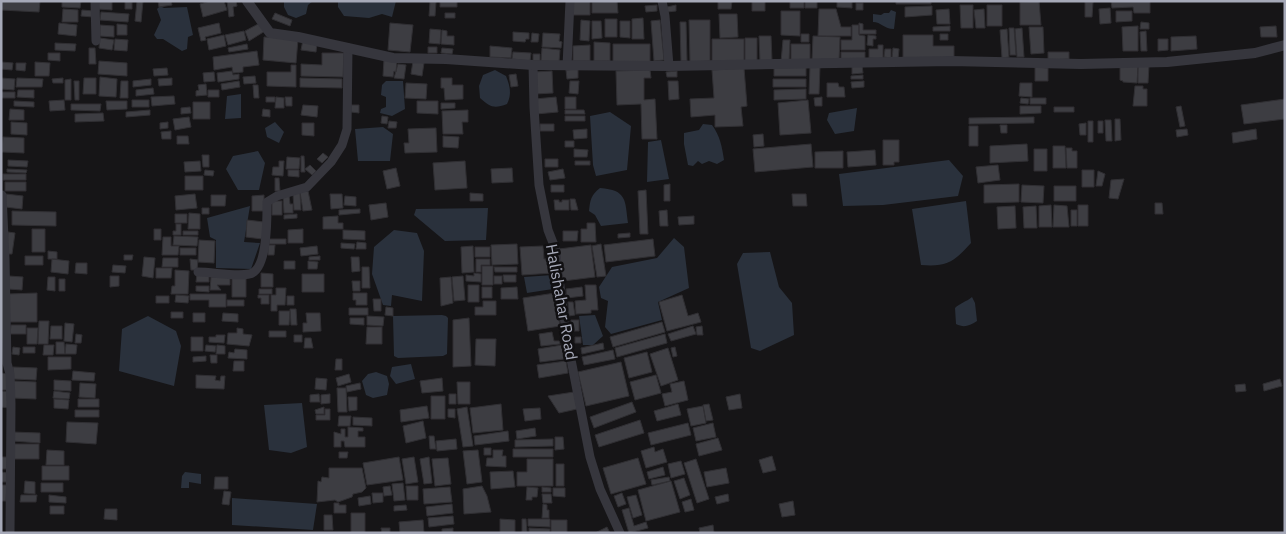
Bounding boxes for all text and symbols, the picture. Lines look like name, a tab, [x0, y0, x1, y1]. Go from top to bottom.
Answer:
street label: Halishahar Road	[542, 242, 582, 362]

